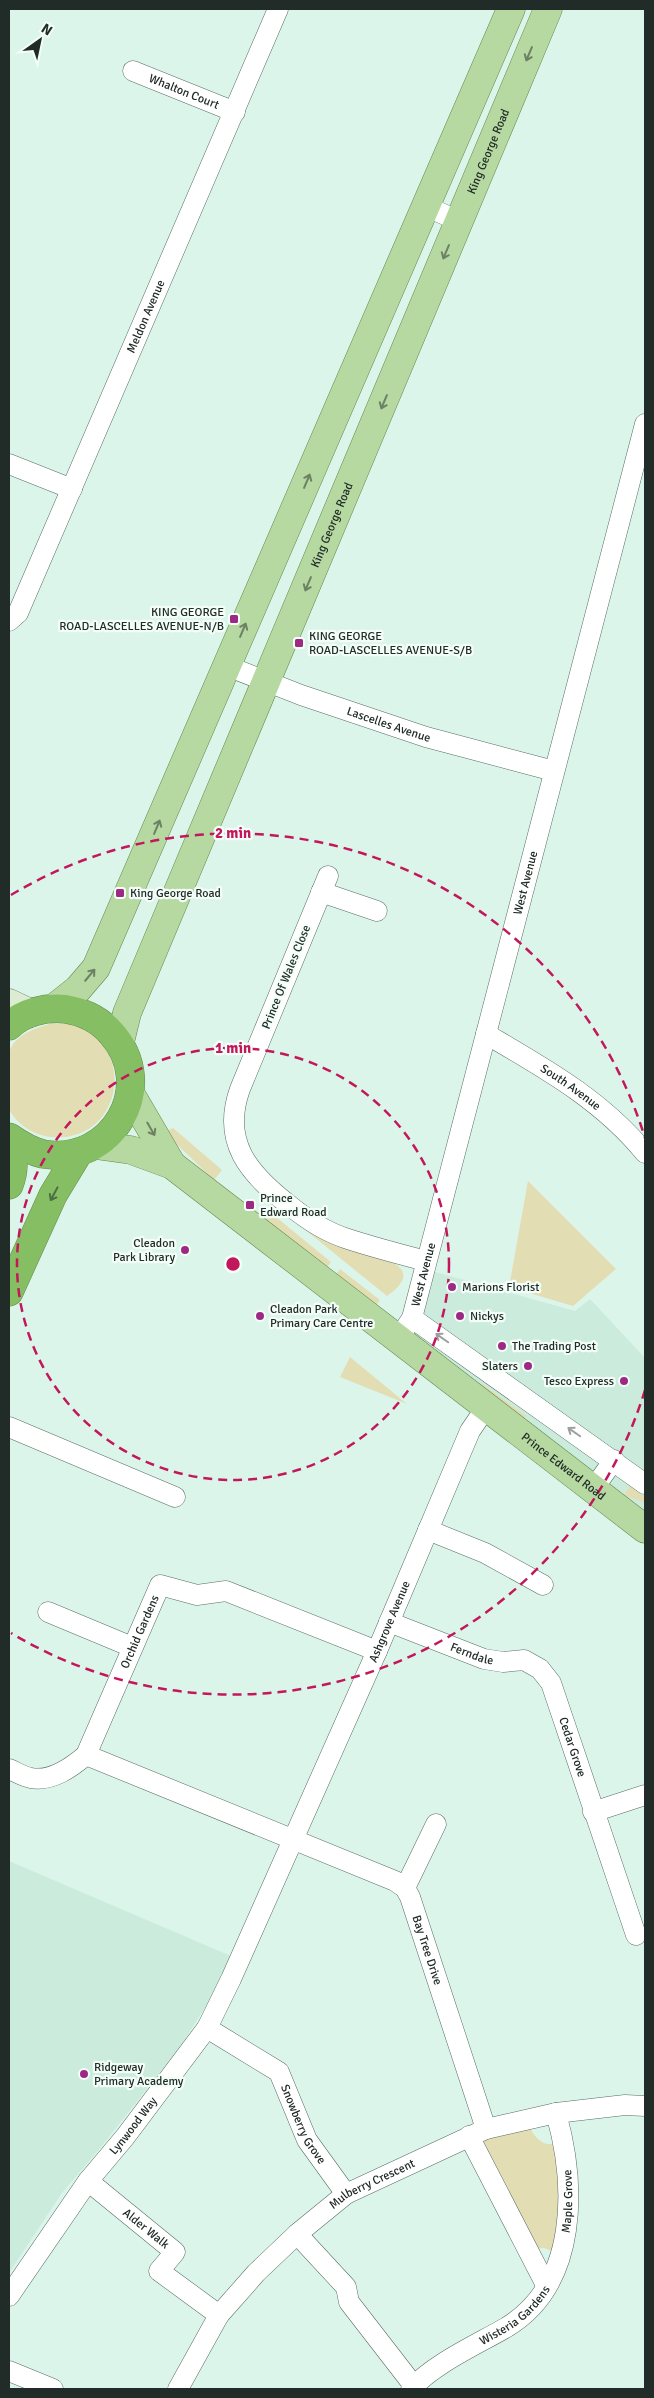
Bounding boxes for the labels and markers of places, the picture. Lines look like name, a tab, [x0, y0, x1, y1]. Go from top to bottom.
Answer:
place label: KING GEORGE ROAD-LASCELLES AVENUE-N/B	[59, 605, 224, 634]
marker: KING GEORGE ROAD-LASCELLES AVENUE-N/B	[228, 613, 240, 625]
place label: KING GEORGE ROAD-LASCELLES AVENUE-S/B	[309, 629, 472, 658]
marker: KING GEORGE ROAD-LASCELLES AVENUE-S/B	[293, 637, 305, 649]
place label: King George Road	[130, 886, 221, 901]
marker: King George Road	[114, 887, 126, 899]
place label: Prince Edward Road	[260, 1191, 327, 1220]
marker: Prince Edward Road	[244, 1199, 256, 1211]
place label: Cleadon Park Library	[113, 1236, 175, 1265]
marker: Cleadon Park Library	[179, 1244, 191, 1256]
centre of rings	[224, 1255, 242, 1273]
place label: Marions Florist	[462, 1280, 540, 1295]
marker: Marions Florist	[446, 1281, 458, 1293]
place label: Cleadon Park Primary Care Centre	[270, 1302, 373, 1331]
place label: Nickys	[470, 1309, 504, 1324]
marker: Cleadon Park Primary Care Centre	[254, 1310, 266, 1322]
marker: Nickys	[454, 1310, 466, 1322]
place label: The Trading Post	[512, 1339, 596, 1354]
marker: The Trading Post	[496, 1340, 508, 1352]
place label: Slaters	[482, 1359, 518, 1374]
marker: Slaters	[522, 1360, 534, 1372]
place label: Tesco Express	[544, 1374, 614, 1389]
marker: Tesco Express	[618, 1375, 630, 1387]
place label: Ridgeway Primary Academy	[94, 2060, 184, 2089]
marker: Ridgeway Primary Academy	[78, 2068, 90, 2080]

